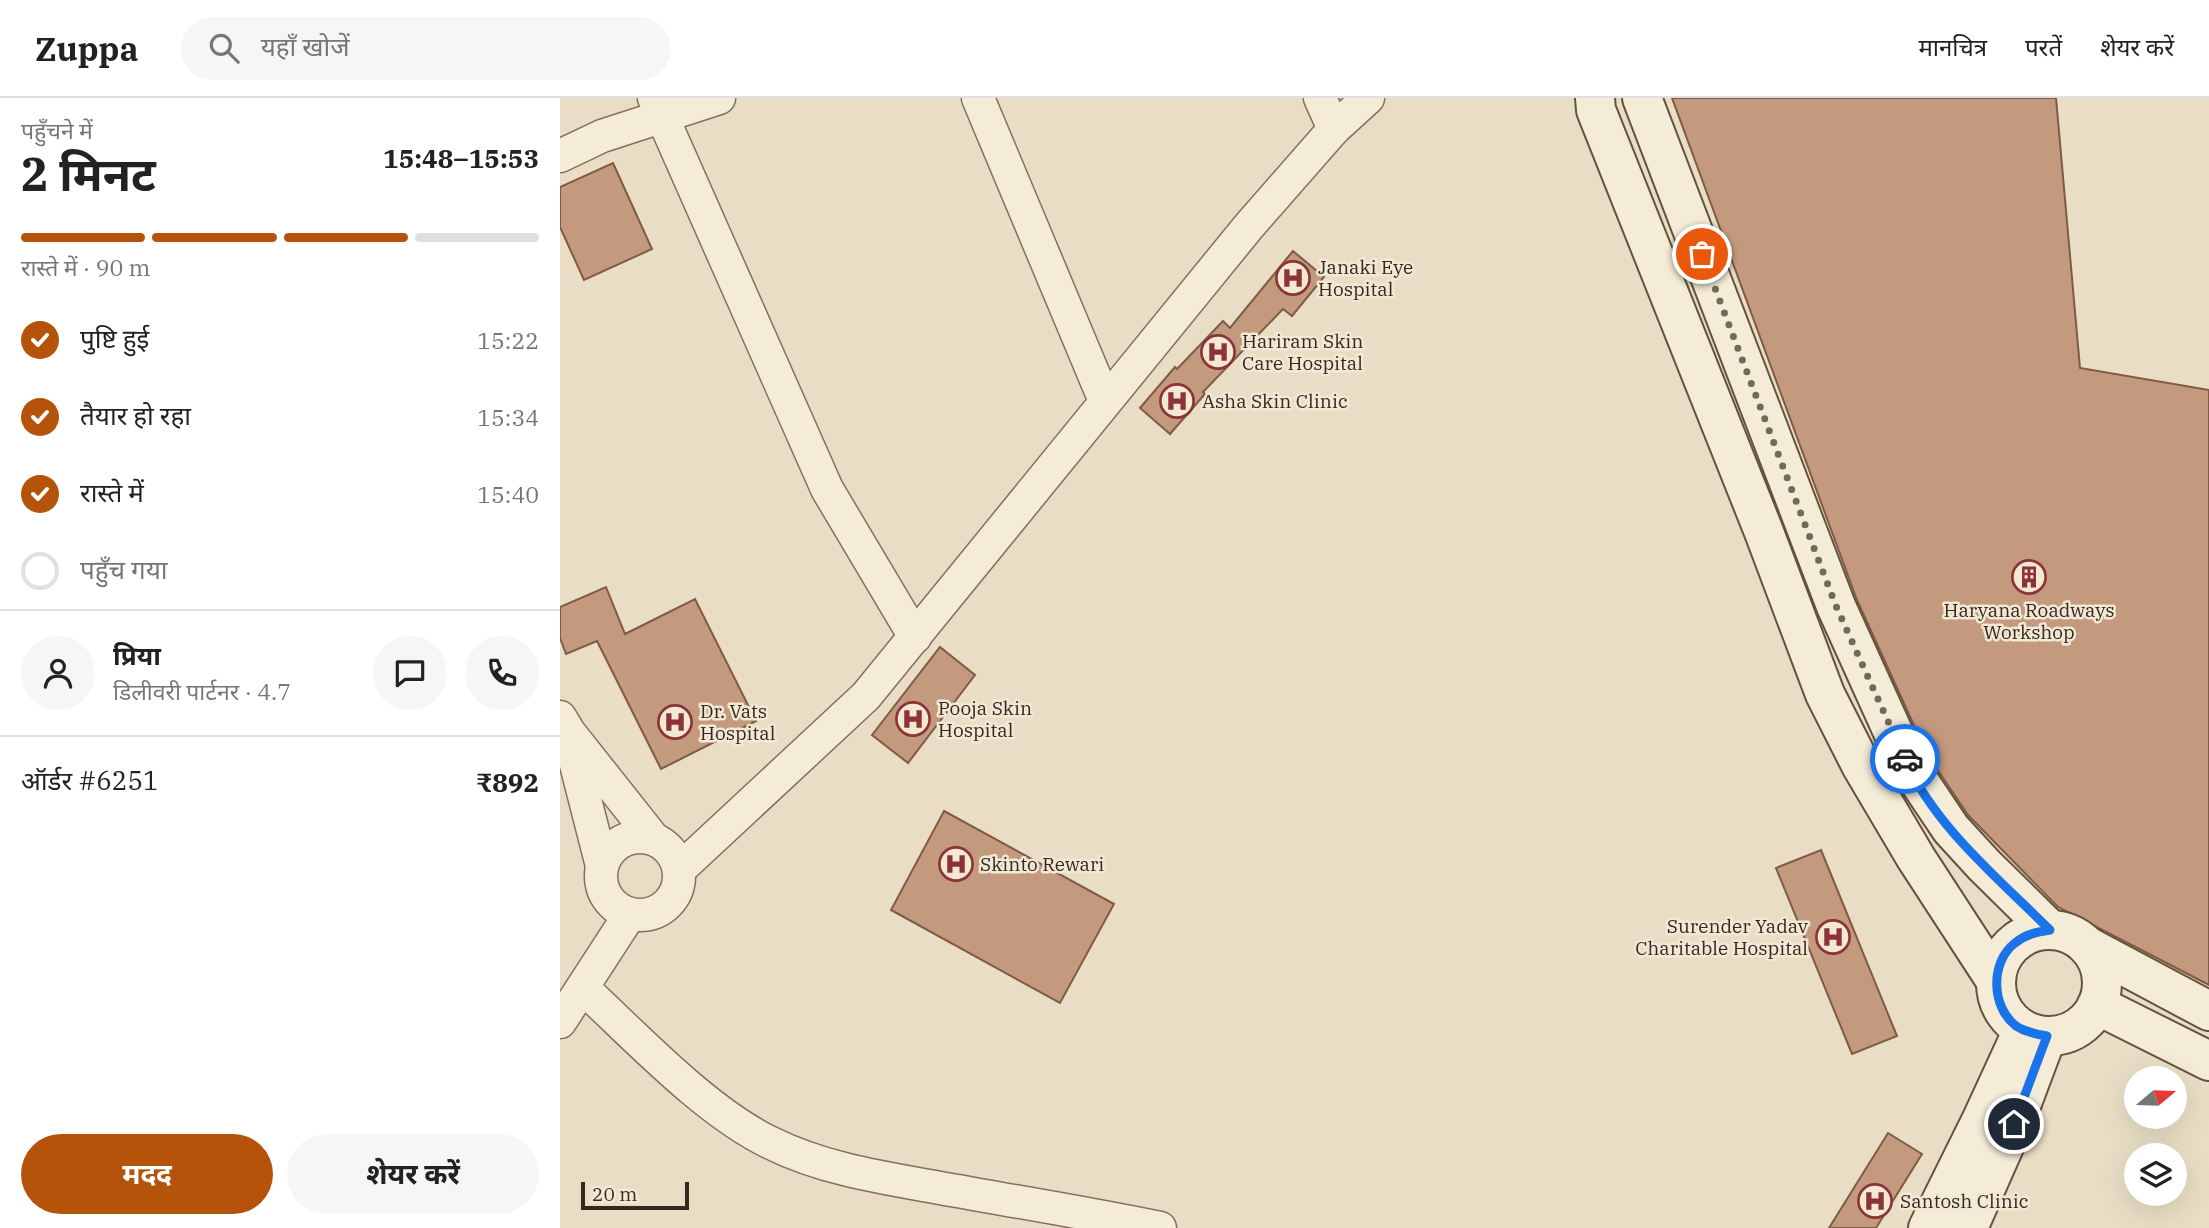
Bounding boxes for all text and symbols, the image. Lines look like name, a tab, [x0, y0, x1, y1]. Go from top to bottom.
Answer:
search box	[181, 17, 671, 80]
text: Zuppa	[35, 27, 139, 70]
icon: search	[205, 29, 243, 67]
text: यहाँ खोजें	[261, 29, 350, 63]
text: मानचित्र	[1918, 31, 1987, 63]
text: परतें	[2025, 31, 2062, 63]
text: शेयर करें	[2100, 31, 2174, 63]
text: पहुँचने में	[21, 115, 93, 145]
text: 15:48–15:53	[383, 141, 539, 175]
text: 2 मिनट	[21, 144, 156, 204]
pin	[1672, 224, 1732, 284]
icon: bag	[1683, 235, 1721, 273]
text: रास्ते में · 90 m	[21, 252, 151, 282]
place label: Janaki Eye Hospital	[1318, 255, 1413, 301]
hospital icon: Janaki Eye Hospital	[1274, 259, 1312, 297]
icon: check	[21, 321, 59, 359]
text: पुष्टि हुई	[80, 321, 149, 355]
text: 15:22	[477, 325, 539, 355]
place label: Hariram Skin Care Hospital	[1242, 329, 1363, 375]
hospital icon: Hariram Skin Care Hospital	[1199, 333, 1237, 371]
hospital icon: Asha Skin Clinic	[1158, 382, 1196, 420]
place label: Asha Skin Clinic	[1202, 389, 1348, 413]
icon: check	[21, 398, 59, 436]
text: तैयार हो रहा	[80, 398, 191, 432]
text: 15:34	[477, 402, 539, 432]
icon: check	[21, 475, 59, 513]
text: रास्ते में	[80, 475, 144, 509]
text: 15:40	[477, 479, 539, 509]
text: पहुँच गया	[80, 552, 168, 586]
building icon: Haryana Roadways Workshop	[2010, 558, 2048, 596]
place label: Haryana Roadways Workshop	[1944, 598, 2114, 644]
button: person	[21, 636, 95, 710]
button: chat	[373, 636, 447, 710]
button: phone	[465, 636, 539, 710]
text: प्रिया	[113, 638, 161, 672]
text: डिलीवरी पार्टनर · 4.7	[113, 676, 291, 706]
place label: Pooja Skin Hospital	[938, 696, 1032, 742]
place label: Dr. Vats Hospital	[700, 699, 776, 745]
hospital icon: Pooja Skin Hospital	[894, 700, 932, 738]
hospital icon: Dr. Vats Hospital	[656, 703, 694, 741]
courier	[1870, 724, 1940, 794]
icon: car	[1886, 740, 1924, 778]
text: ऑर्डर #6251	[21, 763, 159, 797]
text: ₹892	[476, 765, 539, 799]
hospital icon: Skinto Rewari	[937, 845, 975, 883]
place label: Skinto Rewari	[980, 852, 1104, 876]
place label: Surender Yadav Charitable Hospital	[1635, 914, 1809, 960]
hospital icon: Surender Yadav Charitable Hospital	[1814, 918, 1852, 956]
north arrow	[2124, 1066, 2188, 1129]
map controls	[2124, 1066, 2187, 1206]
pin	[1984, 1094, 2044, 1154]
icon: home	[1995, 1105, 2033, 1143]
button: मदद	[21, 1134, 273, 1214]
button: शेयर करें	[287, 1134, 539, 1214]
button: layers	[2124, 1143, 2187, 1206]
scale bar	[581, 1179, 690, 1211]
text: 20 m	[592, 1182, 637, 1206]
hospital icon: Santosh Clinic	[1856, 1182, 1894, 1220]
place label: Santosh Clinic	[1900, 1189, 2029, 1213]

